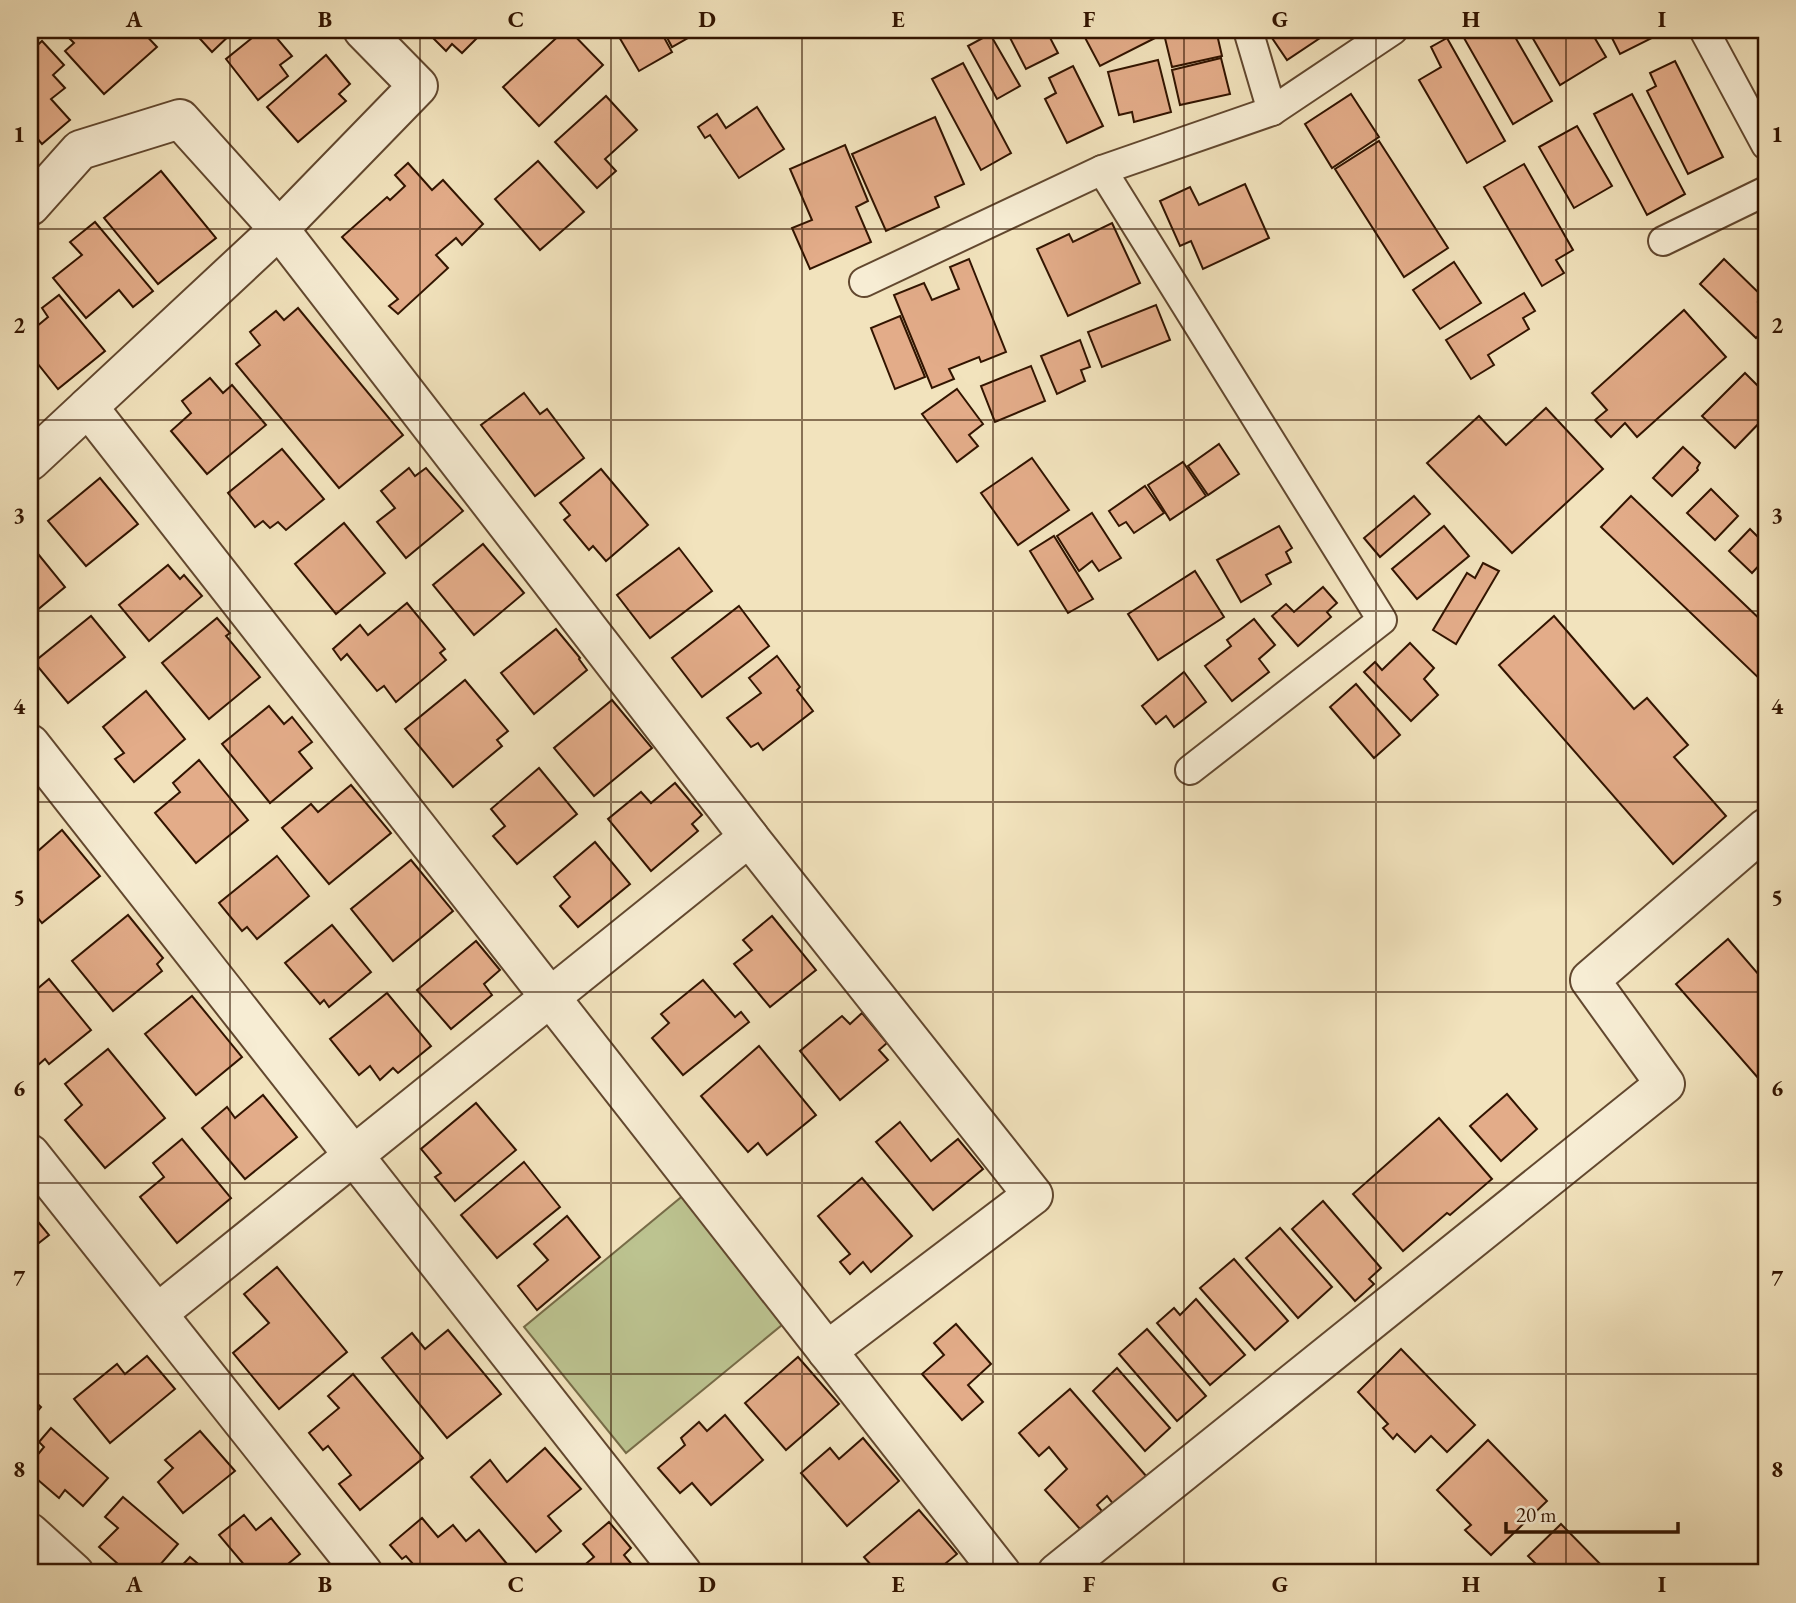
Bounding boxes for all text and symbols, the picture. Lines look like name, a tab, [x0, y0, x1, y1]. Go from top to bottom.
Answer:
text: A	[125, 4, 143, 34]
text: B	[318, 4, 332, 34]
text: C	[508, 4, 524, 34]
text: D	[698, 4, 716, 34]
text: E	[891, 4, 905, 34]
text: F	[1083, 4, 1096, 34]
text: G	[1272, 4, 1288, 34]
text: H	[1462, 4, 1480, 34]
text: I	[1658, 4, 1666, 34]
text: 1	[13, 119, 25, 149]
text: 1	[1771, 119, 1783, 149]
text: 2	[13, 310, 25, 340]
text: 2	[1771, 310, 1783, 340]
text: 3	[13, 500, 25, 530]
text: 3	[1771, 500, 1783, 530]
text: 4	[13, 691, 26, 721]
text: 4	[1771, 691, 1784, 721]
text: 5	[13, 882, 25, 912]
text: 5	[1771, 882, 1783, 912]
text: 6	[13, 1073, 25, 1103]
text: 6	[1771, 1073, 1783, 1103]
text: 7	[13, 1263, 26, 1293]
text: 7	[1771, 1263, 1784, 1293]
text: 8	[13, 1454, 25, 1484]
text: 8	[1771, 1454, 1783, 1484]
scale bar	[1506, 1491, 1677, 1535]
text: 20 m	[1516, 1501, 1557, 1528]
text: A	[125, 1569, 143, 1599]
text: B	[318, 1569, 332, 1599]
text: C	[508, 1569, 524, 1599]
text: D	[698, 1569, 716, 1599]
text: E	[891, 1569, 905, 1599]
text: F	[1083, 1569, 1096, 1599]
text: G	[1272, 1569, 1288, 1599]
text: H	[1462, 1569, 1480, 1599]
text: I	[1658, 1569, 1666, 1599]

